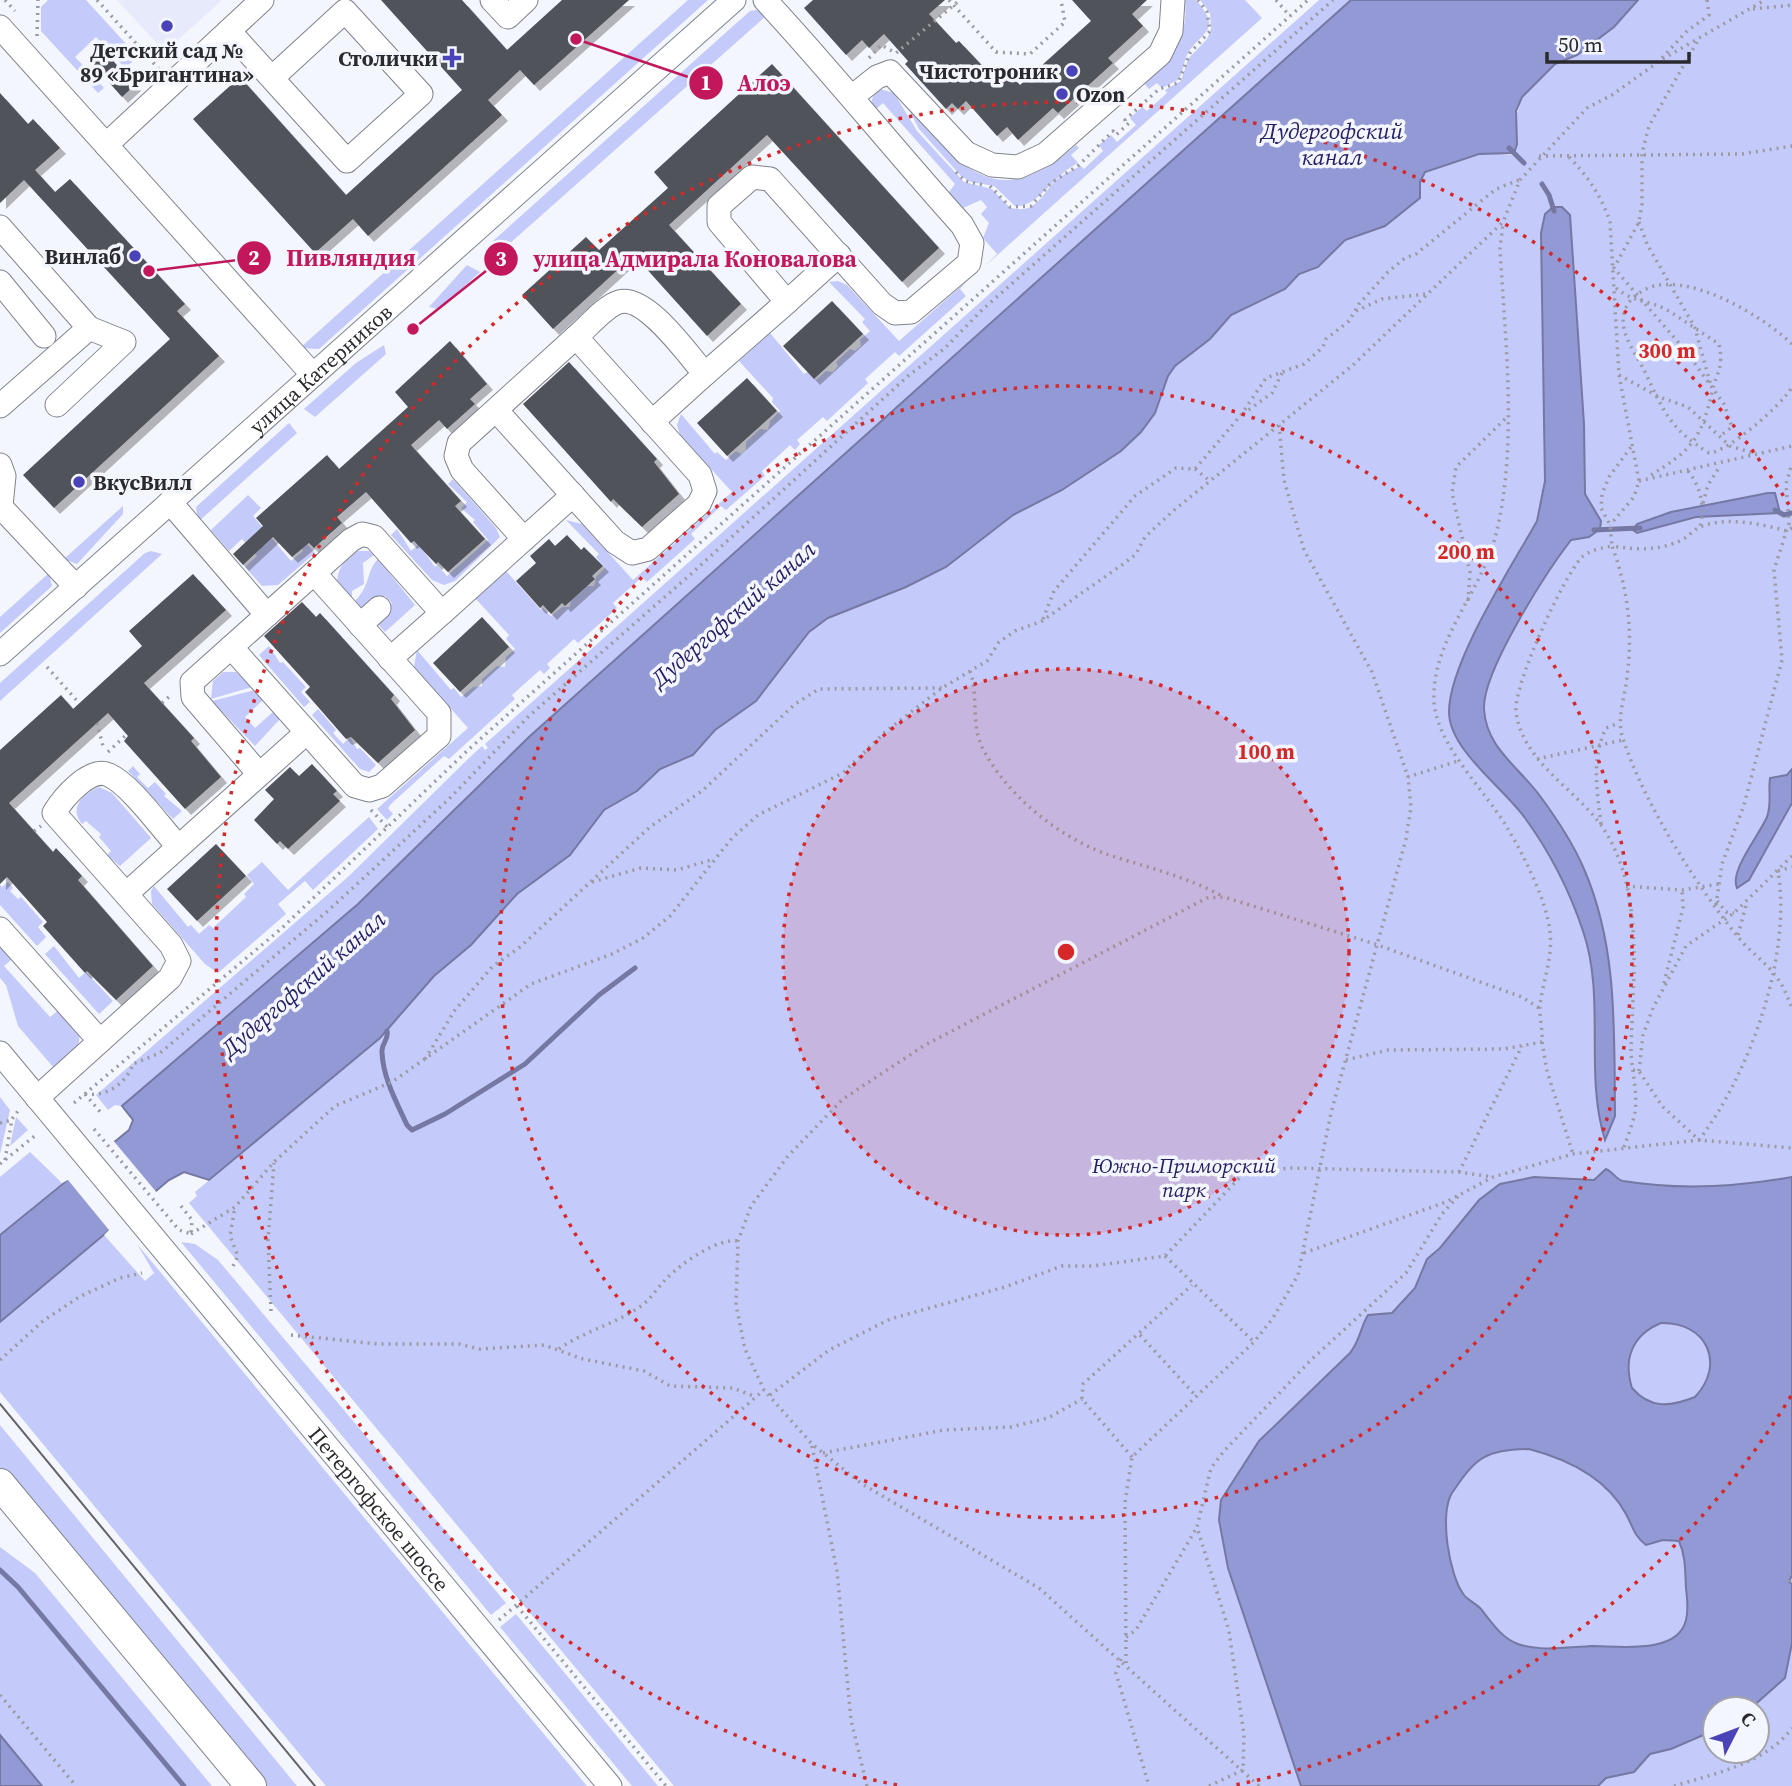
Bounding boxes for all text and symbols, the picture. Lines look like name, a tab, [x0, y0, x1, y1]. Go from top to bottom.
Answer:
marker: Детский сад № 89 «Бригантина»	[159, 18, 175, 34]
scale bar	[1547, 21, 1689, 65]
text: 50 m	[1558, 30, 1603, 59]
place label: Детский сад № 89 «Бригантина»	[80, 36, 254, 89]
place label: Столички	[338, 44, 438, 73]
marker: Столички	[444, 50, 460, 66]
place label: Чистотроник	[919, 57, 1059, 86]
callout: Алоэ	[689, 61, 805, 105]
marker: Чистотроник	[1064, 63, 1080, 79]
text: Алоэ	[737, 67, 791, 99]
text: 1	[700, 68, 712, 97]
place label: Ozon	[1076, 80, 1125, 109]
marker: Ozon	[1054, 86, 1070, 102]
water label: Дудергофский канал	[1259, 115, 1403, 173]
callout: Пивляндия	[237, 236, 429, 280]
callout: улица Адмирала Коновалова	[484, 237, 870, 281]
place label: Винлаб	[45, 242, 121, 271]
text: Пивляндия	[286, 242, 416, 274]
text: 2	[248, 243, 260, 272]
text: улица Адмирала Коновалова	[532, 243, 857, 275]
text: 3	[495, 244, 507, 273]
marker: Винлаб	[127, 248, 143, 264]
street label: улица Катерников	[243, 297, 398, 440]
text: 300 m	[1638, 336, 1696, 365]
place label: ВкусВилл	[93, 468, 192, 497]
marker: ВкусВилл	[71, 474, 87, 490]
water label: Дудергофский канал	[642, 533, 823, 696]
text: 200 m	[1437, 537, 1495, 566]
text: 100 m	[1237, 737, 1295, 766]
water label: Дудергофский канал	[212, 903, 393, 1066]
centre of rings	[1054, 940, 1078, 964]
park label: Южно-Приморский парк	[1091, 1151, 1276, 1204]
street label: Петергофское шоссе	[302, 1420, 456, 1597]
north arrow	[1701, 1695, 1771, 1765]
text: С	[1735, 1706, 1762, 1732]

